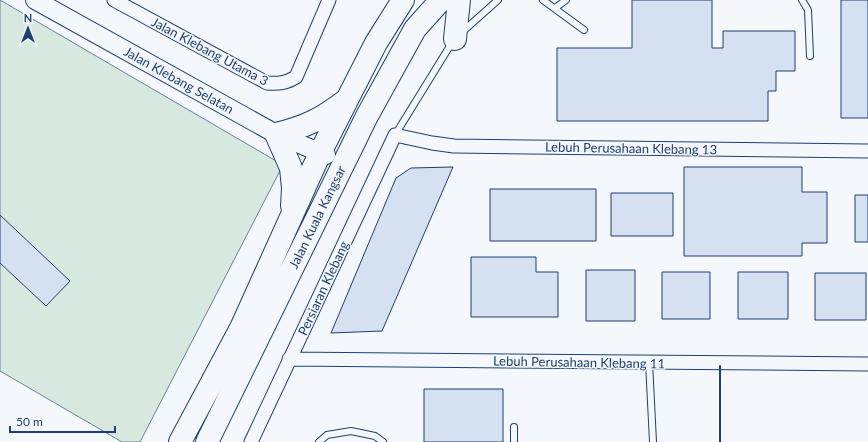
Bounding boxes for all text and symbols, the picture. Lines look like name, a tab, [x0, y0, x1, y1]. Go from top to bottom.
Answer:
north arrow	[8, 8, 48, 48]
text: N	[24, 11, 32, 24]
street label: Jalan Klebang Utama 3	[149, 13, 271, 89]
street label: Jalan Klebang Selatan	[121, 43, 237, 117]
street label: Lebuh Perusahaan Klebang 13	[545, 138, 717, 158]
street label: Jalan Kuala Kangsar	[285, 163, 349, 271]
street label: Persiaran Klebang	[294, 238, 352, 338]
street label: Lebuh Perusahaan Klebang 11	[493, 352, 665, 372]
scale bar	[10, 408, 115, 434]
text: 50 m	[16, 414, 43, 429]

